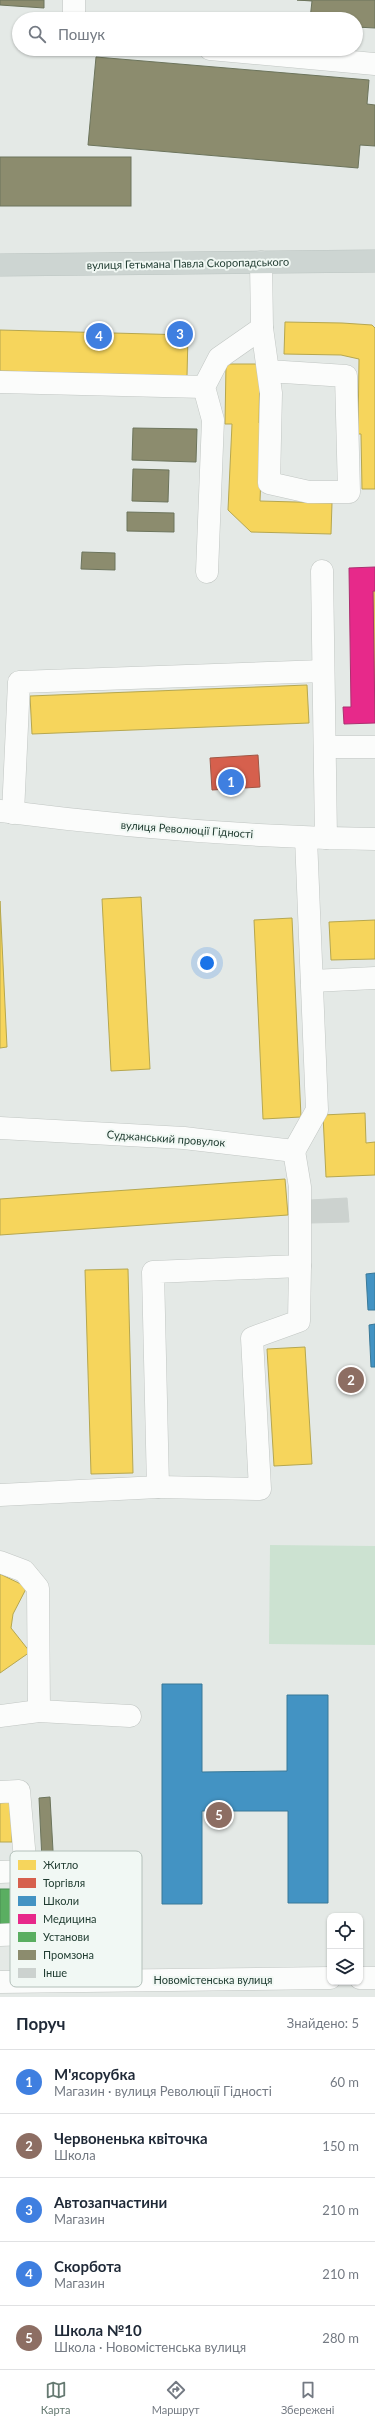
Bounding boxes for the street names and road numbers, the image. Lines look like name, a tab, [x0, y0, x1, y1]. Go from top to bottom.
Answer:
street label: вулиця Гетьмана Павла Скоропадського	[87, 255, 289, 271]
street label: вулиця Революції Гідності	[120, 818, 254, 840]
street label: Суджанський провулок	[106, 1127, 226, 1149]
street label: Новомістенська вулиця	[154, 1973, 272, 1986]

